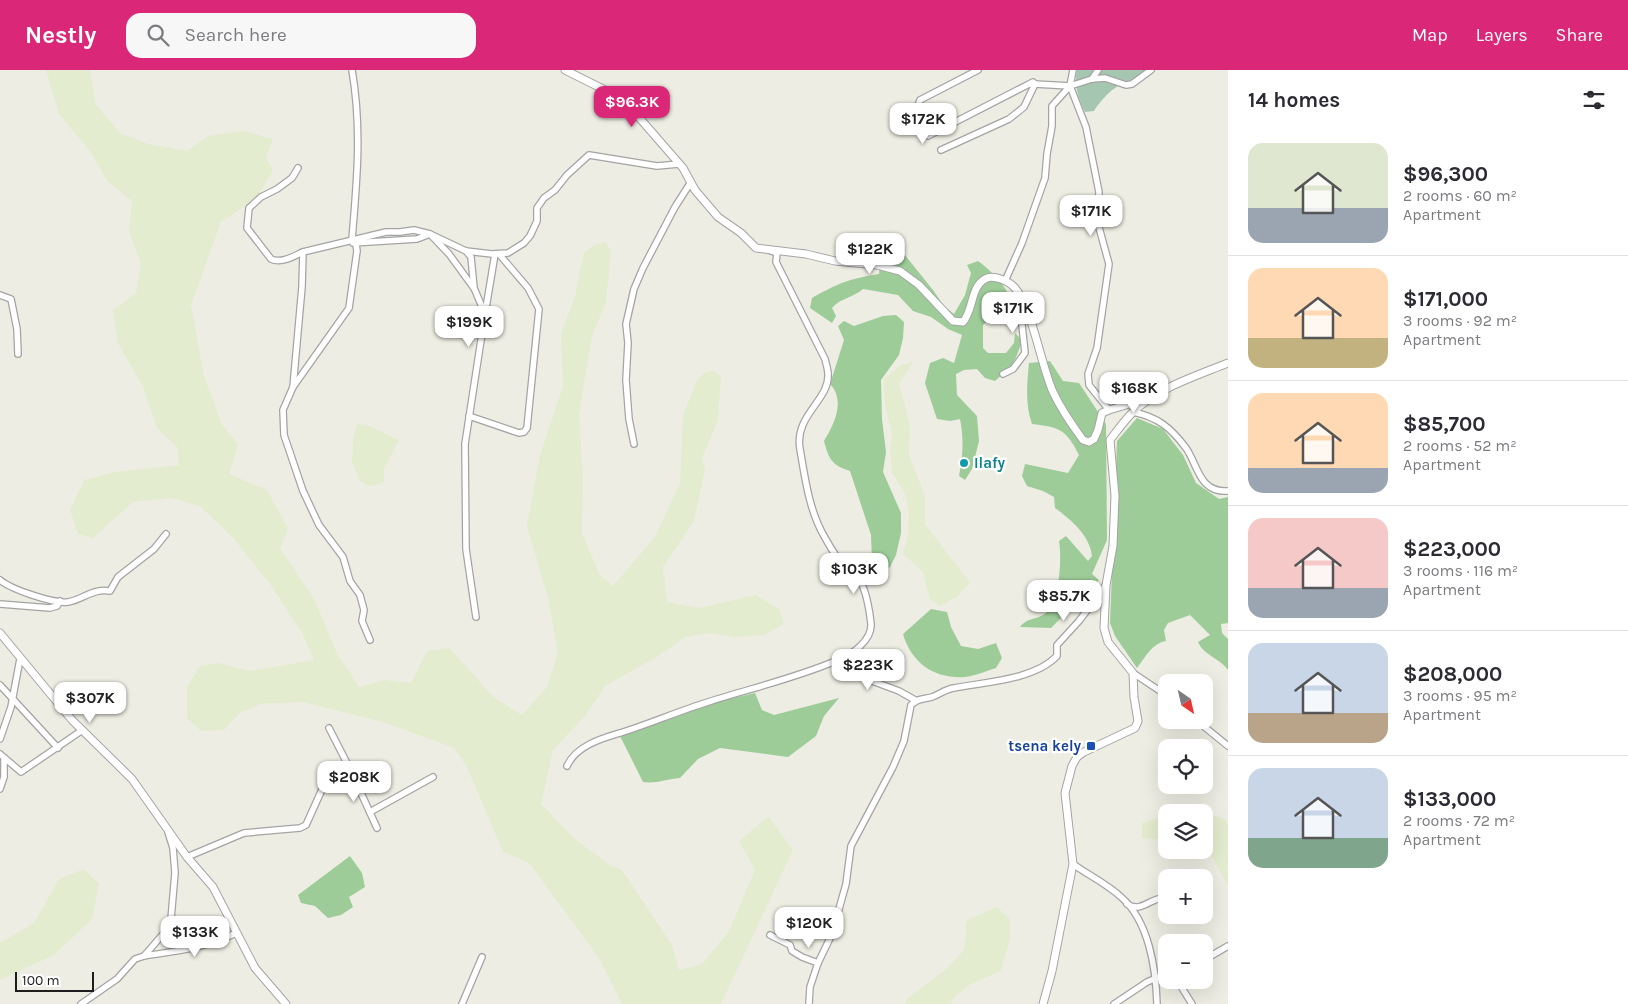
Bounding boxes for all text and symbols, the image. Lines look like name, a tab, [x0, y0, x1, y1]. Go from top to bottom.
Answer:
search box	[126, 13, 476, 58]
text: Nestly	[25, 21, 96, 49]
icon: search	[144, 21, 172, 49]
text: Search here	[184, 24, 287, 46]
text: Map	[1412, 24, 1448, 46]
text: Layers	[1476, 24, 1528, 46]
text: Share	[1556, 24, 1603, 46]
pin: $96.3K	[591, 85, 673, 128]
icon: filters	[1580, 86, 1608, 114]
text: 14 homes	[1248, 88, 1340, 112]
text: $96.3K	[605, 92, 659, 111]
pin: $172K	[888, 102, 958, 145]
text: $172K	[901, 109, 945, 128]
text: $96,300	[1403, 162, 1488, 186]
icon: home	[1288, 163, 1348, 223]
text: 2 rooms · 60 m²	[1403, 186, 1517, 205]
pin: $171K	[1056, 194, 1126, 237]
text: $171K	[1071, 201, 1111, 220]
text: Apartment	[1403, 205, 1481, 224]
pin: $122K	[835, 232, 905, 275]
text: $122K	[847, 239, 893, 258]
text: $171,000	[1403, 287, 1488, 311]
icon: home	[1288, 288, 1348, 348]
pin: $171K	[978, 292, 1048, 334]
text: $171K	[993, 298, 1033, 317]
pin: $199K	[434, 306, 504, 348]
text: 3 rooms · 92 m²	[1403, 311, 1517, 330]
text: $199K	[446, 312, 492, 331]
text: Apartment	[1403, 330, 1481, 349]
pin: $168K	[1099, 372, 1169, 414]
text: $168K	[1110, 378, 1158, 397]
text: $85,700	[1403, 412, 1486, 436]
icon: home	[1288, 413, 1348, 473]
text: 2 rooms · 52 m²	[1403, 436, 1517, 455]
place label: Ilafy	[974, 454, 1005, 472]
text: Apartment	[1403, 455, 1481, 474]
marker: Ilafy	[958, 457, 970, 469]
text: $223,000	[1403, 537, 1501, 561]
icon: home	[1288, 538, 1348, 598]
pin: $103K	[819, 552, 889, 595]
text: $103K	[830, 559, 878, 578]
text: 3 rooms · 116 m²	[1403, 561, 1518, 580]
pin: $85.7K	[1023, 580, 1105, 622]
text: Apartment	[1403, 580, 1481, 599]
text: $85.7K	[1038, 586, 1090, 605]
pin: $223K	[833, 648, 903, 691]
text: $223K	[843, 655, 893, 674]
text: $208,000	[1403, 662, 1502, 686]
icon: home	[1288, 663, 1348, 723]
north arrow	[1158, 674, 1212, 729]
map controls	[1158, 674, 1213, 989]
pin: $307K	[55, 682, 125, 724]
text: 3 rooms · 95 m²	[1403, 686, 1517, 705]
text: $307K	[65, 688, 115, 707]
text: Apartment	[1403, 705, 1481, 724]
place label: tsena kely	[1008, 737, 1081, 755]
button: locate	[1158, 739, 1213, 794]
marker: tsena kely	[1085, 740, 1097, 752]
pin: $208K	[319, 760, 389, 803]
text: $208K	[328, 767, 380, 786]
text: $133,000	[1403, 787, 1496, 811]
icon: home	[1288, 788, 1348, 848]
button: layers	[1158, 804, 1213, 859]
text: 2 rooms · 72 m²	[1403, 811, 1515, 830]
text: Apartment	[1403, 830, 1481, 849]
button: +	[1158, 869, 1213, 924]
pin: $120K	[774, 906, 844, 949]
text: $120K	[786, 913, 833, 932]
pin: $133K	[160, 916, 230, 958]
text: $133K	[171, 922, 219, 941]
button: −	[1158, 934, 1213, 989]
scale bar	[15, 969, 94, 992]
text: 100 m	[22, 972, 60, 989]

